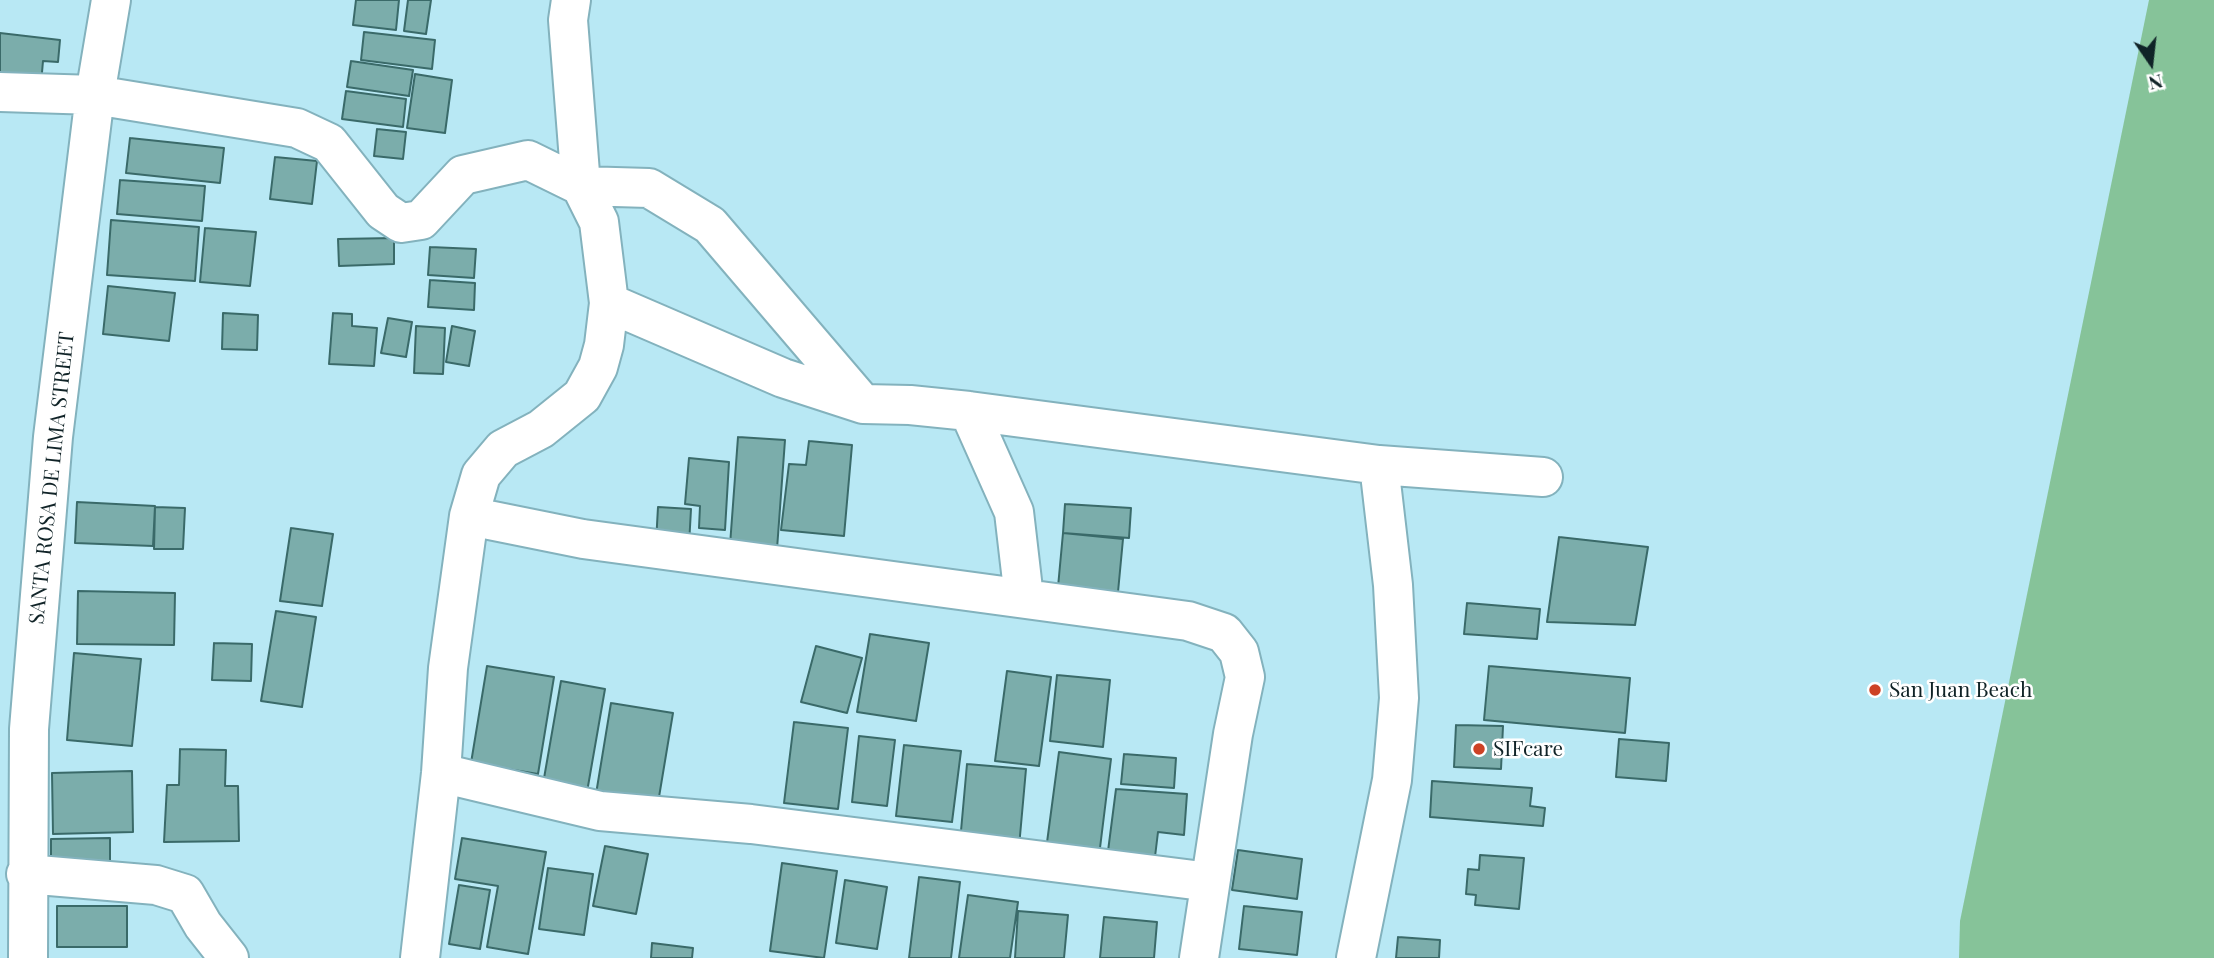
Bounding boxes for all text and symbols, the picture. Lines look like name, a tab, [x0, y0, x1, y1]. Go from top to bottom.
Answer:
north arrow	[2116, 28, 2186, 98]
text: N	[2146, 69, 2166, 98]
street label: SANTA ROSA DE LIMA STREET	[24, 330, 80, 626]
place label: San Juan Beach	[1889, 677, 2032, 703]
marker: San Juan Beach	[1867, 682, 1883, 698]
place label: SIFcare	[1493, 736, 1563, 762]
marker: SIFcare	[1471, 741, 1487, 757]

